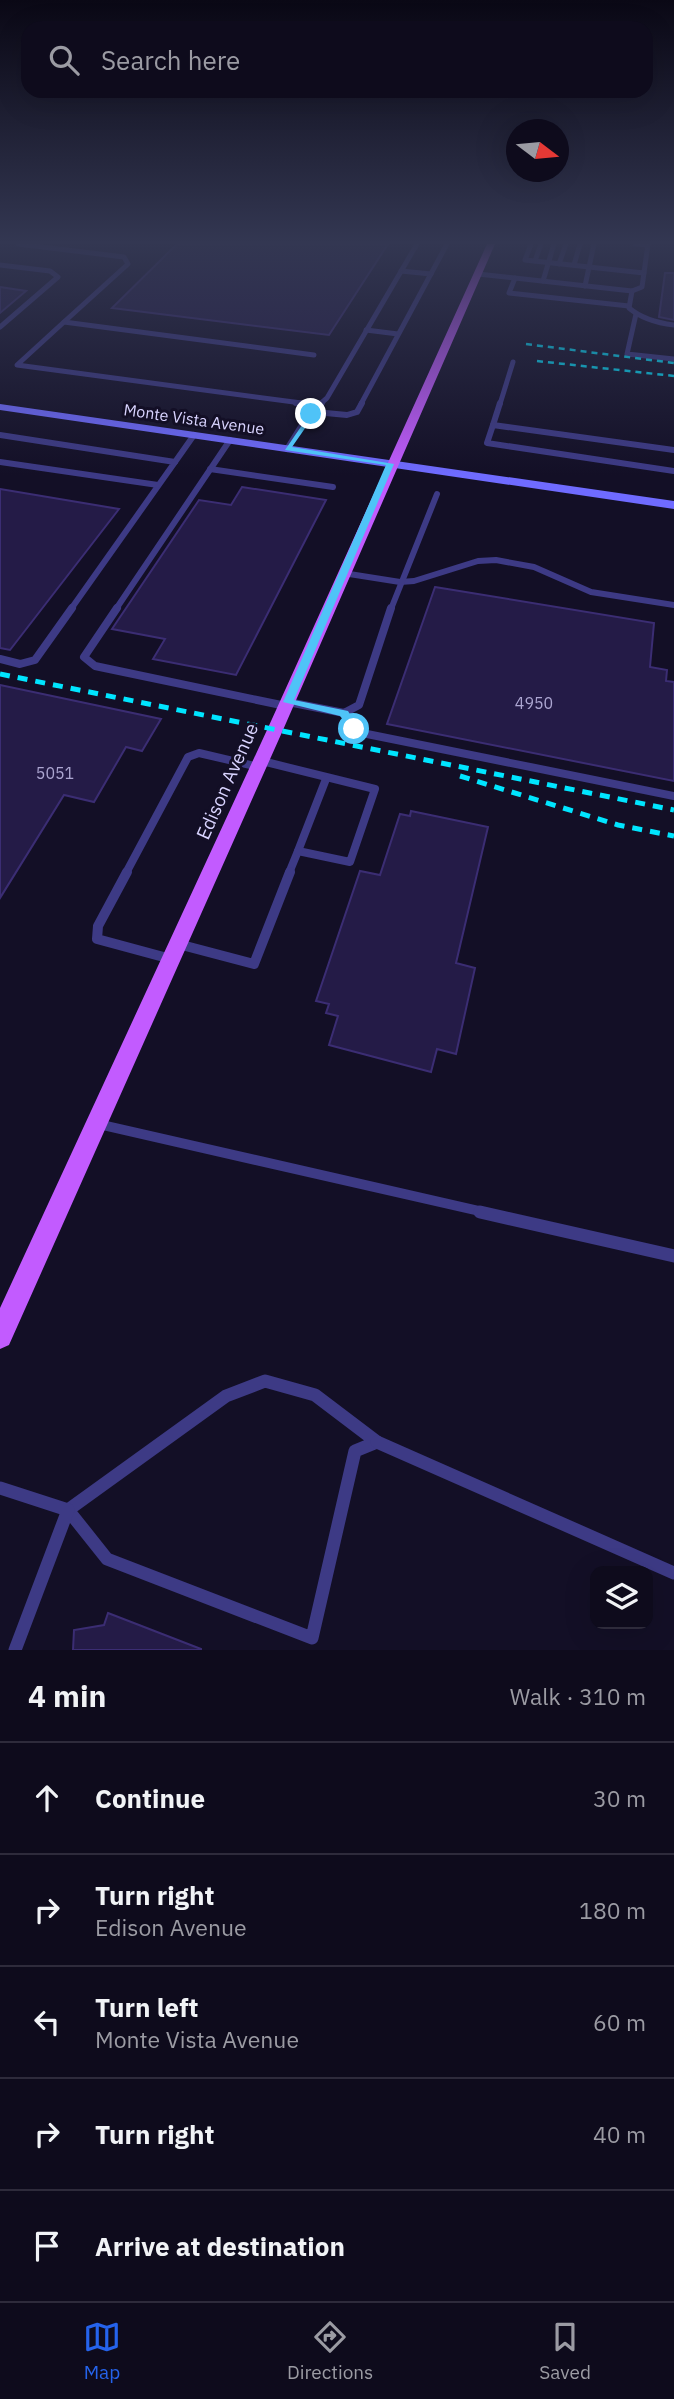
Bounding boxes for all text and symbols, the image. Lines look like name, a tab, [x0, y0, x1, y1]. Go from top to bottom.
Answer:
search box	[21, 21, 653, 98]
icon: search	[45, 41, 83, 79]
text: Search here	[101, 43, 240, 77]
north arrow	[506, 119, 569, 182]
route end	[295, 398, 326, 429]
street label: Monte Vista Avenue	[122, 399, 266, 439]
house number: 4950	[515, 693, 553, 713]
route start	[338, 713, 369, 744]
street label: Edison Avenue	[191, 719, 263, 843]
house number: 5051	[36, 763, 74, 783]
map controls	[590, 1566, 653, 1629]
button: layers	[590, 1566, 653, 1629]
text: 4 min	[28, 1676, 106, 1715]
text: Walk · 310 m	[510, 1681, 646, 1711]
icon: ahead	[28, 1779, 66, 1817]
text: Continue	[95, 1781, 205, 1815]
text: 30 m	[593, 1783, 646, 1813]
text: Turn right	[95, 1878, 214, 1912]
icon: right	[28, 1891, 66, 1929]
text: 180 m	[579, 1895, 646, 1925]
text: Edison Avenue	[95, 1912, 247, 1942]
text: Turn left	[95, 1990, 198, 2024]
icon: left	[28, 2003, 66, 2041]
text: 60 m	[593, 2007, 646, 2037]
text: Monte Vista Avenue	[95, 2024, 299, 2054]
icon: right	[28, 2115, 66, 2153]
text: Turn right	[95, 2117, 214, 2151]
text: 40 m	[593, 2119, 646, 2149]
icon: arrive	[28, 2227, 66, 2265]
text: Arrive at destination	[95, 2229, 345, 2263]
tab: Map	[83, 2318, 121, 2384]
tab: Directions	[287, 2318, 373, 2384]
tab: Saved	[539, 2318, 591, 2384]

